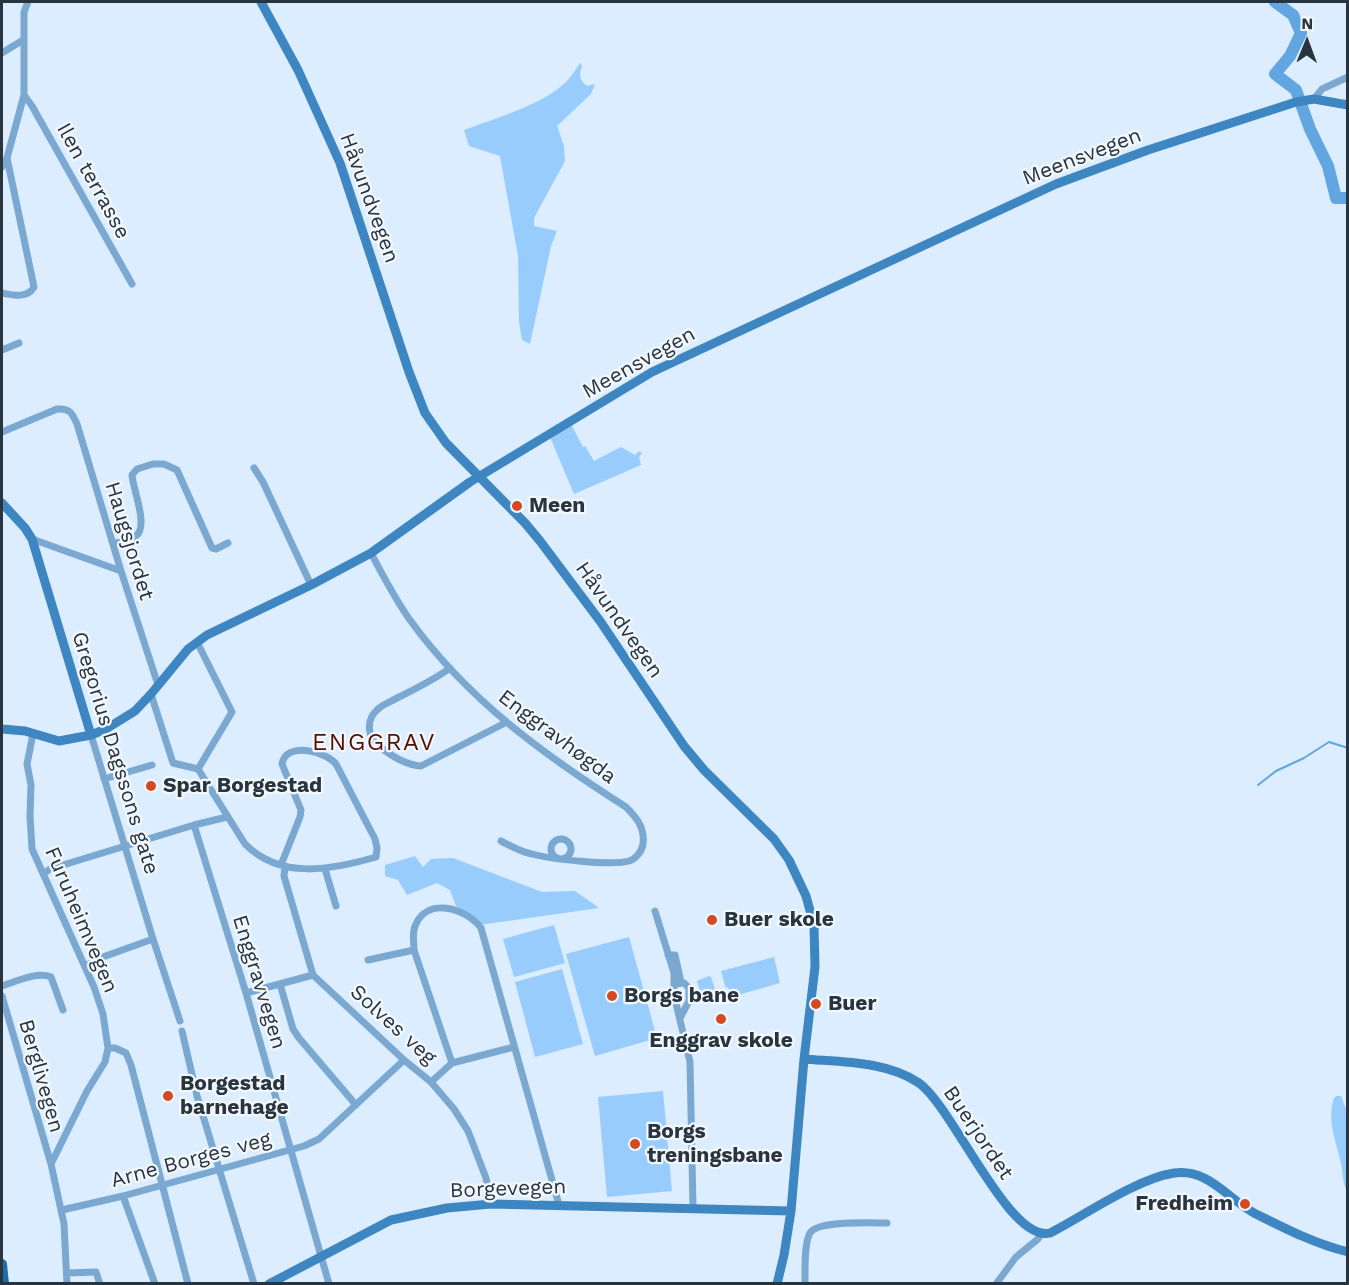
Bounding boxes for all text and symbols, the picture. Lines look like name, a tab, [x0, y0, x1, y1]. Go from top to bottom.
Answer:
north arrow	[1277, 12, 1337, 72]
text: N	[1301, 14, 1313, 33]
street label: Ilen terrasse	[51, 119, 135, 243]
street label: Meensvegen	[1019, 123, 1145, 191]
street label: Håvundvegen	[334, 130, 404, 266]
street label: Meensvegen	[578, 322, 700, 404]
street label: Haugsjordet	[99, 479, 159, 603]
place label: Meen	[529, 493, 585, 519]
marker: Meen	[510, 499, 524, 513]
street label: Håvundvegen	[570, 557, 668, 683]
street label: Gregorius Dagssons gate	[66, 629, 164, 877]
street label: Enggravhøgda	[493, 684, 621, 790]
district label: ENGGRAV	[312, 729, 436, 757]
place label: Spar Borgestad	[163, 773, 322, 799]
marker: Spar Borgestad	[144, 779, 158, 793]
street label: Furuheimvegen	[39, 843, 123, 997]
place label: Buer skole	[724, 907, 834, 933]
street label: Enggravvegen	[227, 912, 291, 1052]
marker: Buer skole	[705, 913, 719, 927]
street label: Solves veg	[345, 980, 441, 1070]
place label: Borgs bane	[624, 983, 739, 1009]
marker: Borgs bane	[605, 989, 619, 1003]
place label: Buer	[828, 991, 877, 1017]
marker: Buer	[809, 997, 823, 1011]
marker: Enggrav skole	[714, 1012, 728, 1026]
street label: Berglivegen	[13, 1017, 69, 1135]
place label: Enggrav skole	[649, 1028, 793, 1054]
place label: Borgestad barnehage	[180, 1071, 289, 1121]
street label: Buerjordet	[937, 1081, 1019, 1185]
marker: Borgestad barnehage	[161, 1089, 175, 1103]
place label: Borgs treningsbane	[647, 1119, 783, 1169]
street label: Arne Borges veg	[108, 1127, 274, 1193]
marker: Borgs treningsbane	[628, 1137, 642, 1151]
street label: Borgevegen	[449, 1174, 567, 1204]
place label: Fredheim	[1135, 1191, 1233, 1217]
marker: Fredheim	[1238, 1197, 1252, 1211]

